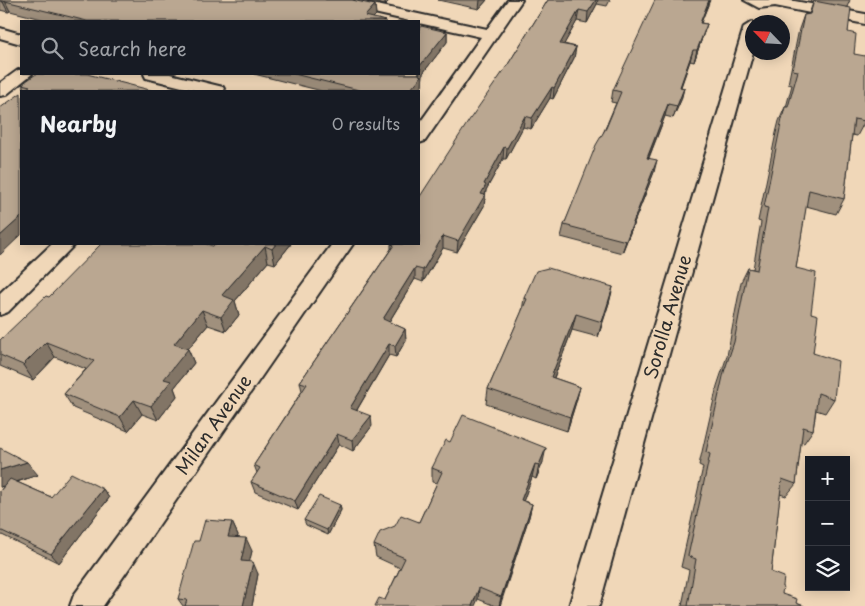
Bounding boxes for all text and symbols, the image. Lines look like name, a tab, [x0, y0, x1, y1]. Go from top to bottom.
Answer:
north arrow	[745, 15, 790, 60]
search box	[20, 20, 420, 75]
icon: search	[38, 34, 66, 62]
text: Search here	[78, 34, 187, 62]
text: Nearby	[40, 107, 117, 139]
text: 0 results	[332, 111, 400, 135]
street label: Sorolla Avenue	[636, 251, 697, 382]
street label: Milan Avenue	[168, 368, 257, 480]
map controls	[805, 456, 850, 591]
button: +	[805, 456, 850, 501]
button: −	[805, 501, 850, 546]
button: layers	[805, 546, 850, 591]

